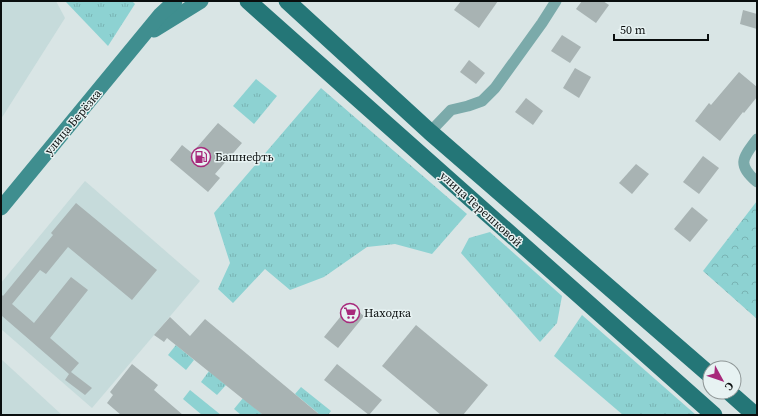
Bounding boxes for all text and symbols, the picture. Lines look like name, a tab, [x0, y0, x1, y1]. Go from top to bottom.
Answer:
scale bar	[614, 16, 708, 42]
text: 50 m	[620, 22, 646, 38]
street label: улица Берёзка	[41, 85, 106, 158]
fuel station icon: Башнефть	[190, 146, 212, 168]
place label: Башнефть	[215, 149, 274, 165]
street label: улица Терешковой	[436, 168, 526, 250]
supermarket icon: Находка	[339, 302, 361, 324]
place label: Находка	[364, 305, 412, 321]
north arrow	[702, 360, 742, 400]
text: С	[721, 379, 737, 394]

